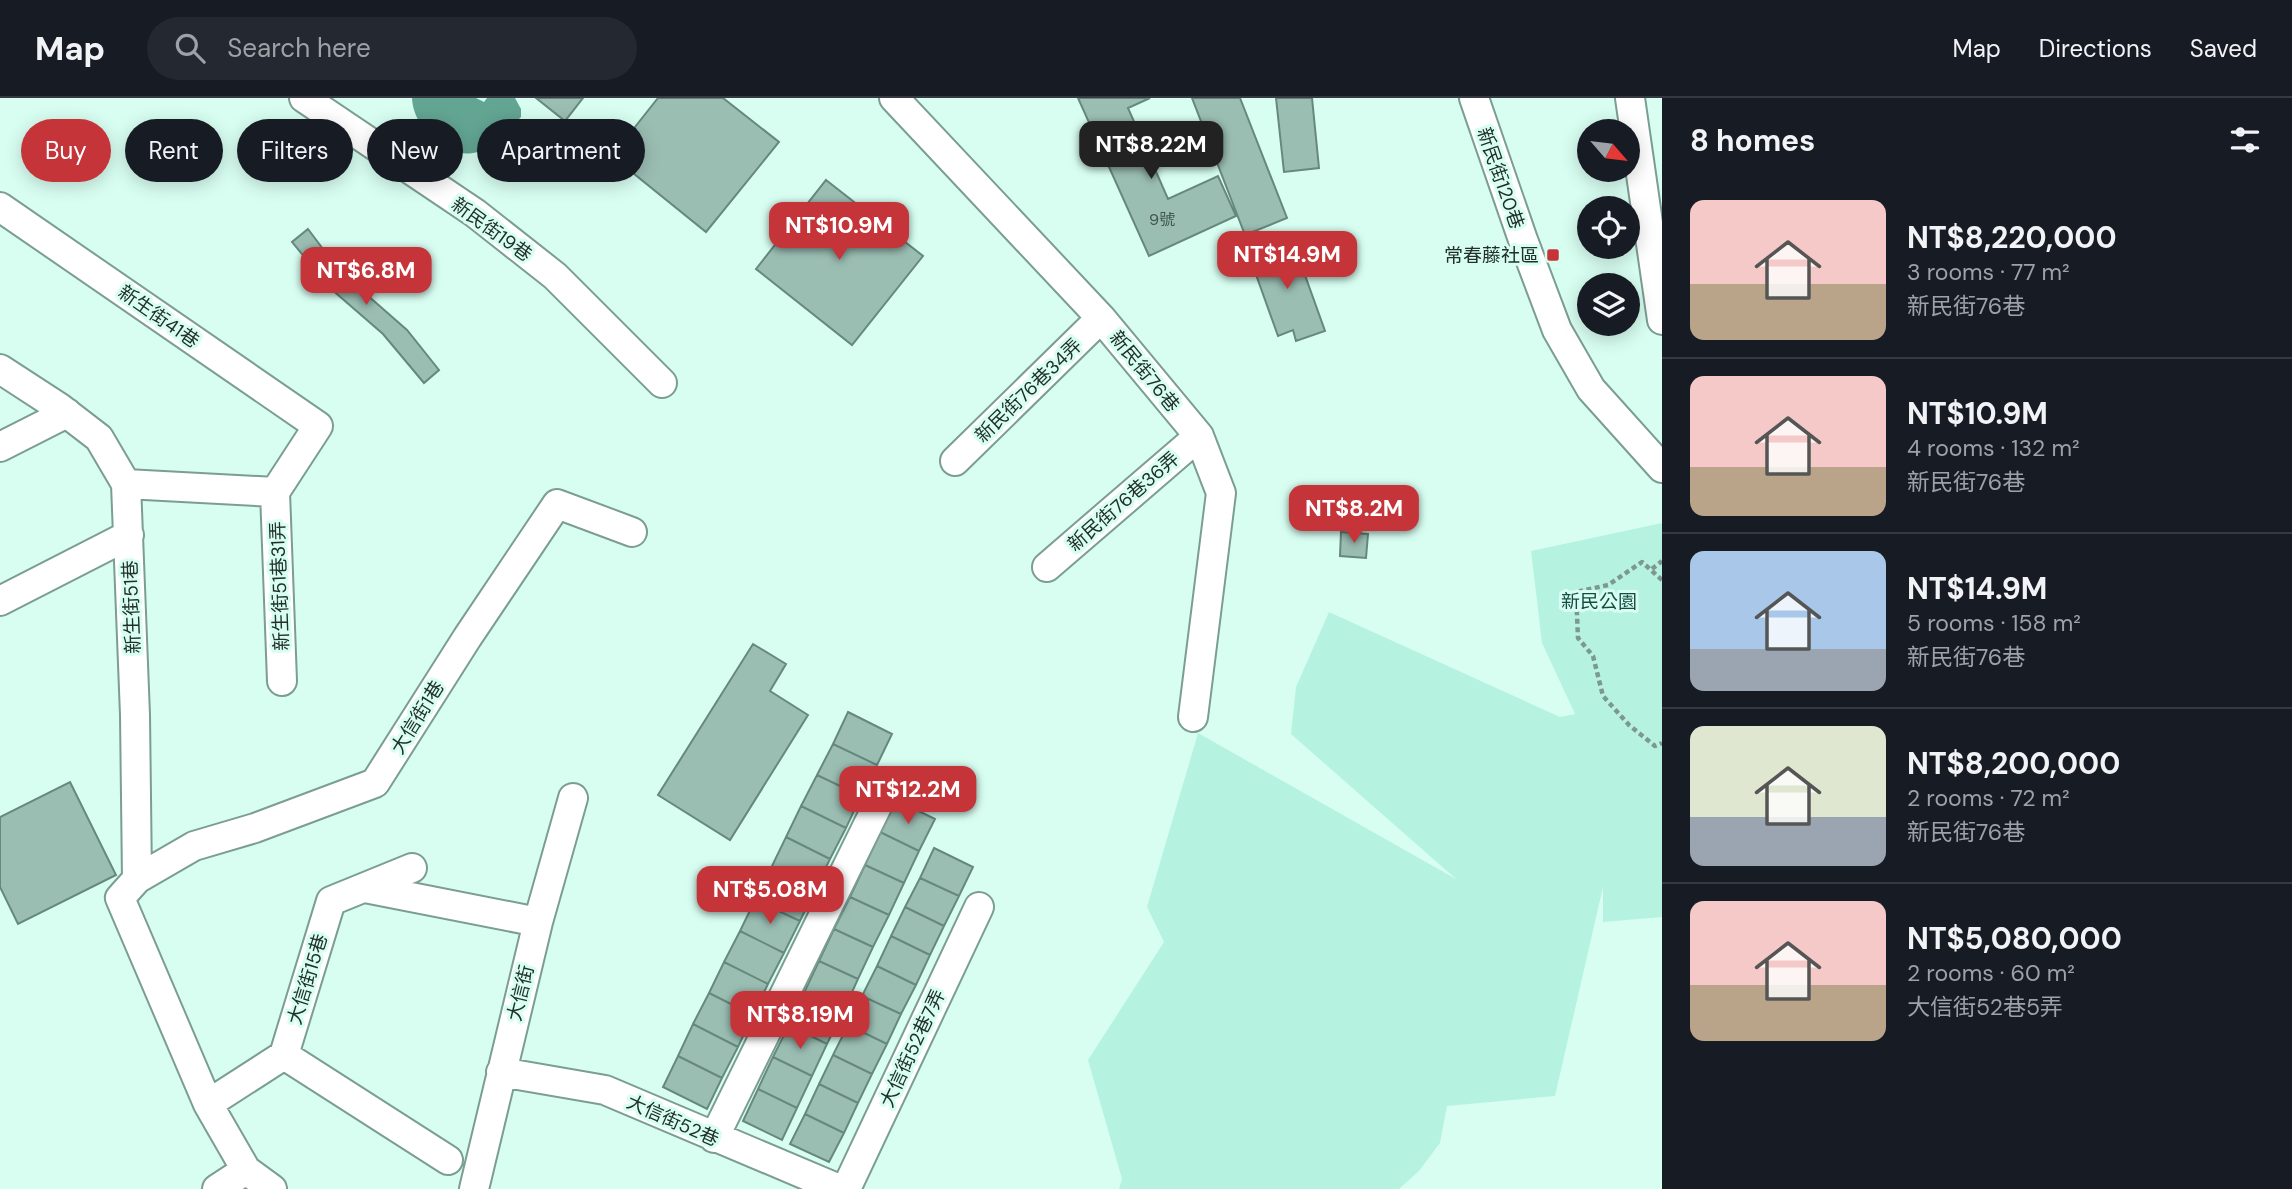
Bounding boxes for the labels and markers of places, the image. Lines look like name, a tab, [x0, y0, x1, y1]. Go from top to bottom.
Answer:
pin: NT$8.22M	[1079, 122, 1223, 181]
pin: NT$10.9M	[767, 202, 911, 262]
pin: NT$14.9M	[1215, 232, 1359, 291]
place label: 常春藤社區	[1444, 243, 1539, 268]
marker: 常春藤社區	[1545, 247, 1561, 263]
pin: NT$6.8M	[301, 248, 431, 307]
pin: NT$8.2M	[1289, 486, 1419, 545]
pin: NT$12.2M	[836, 766, 980, 826]
pin: NT$5.08M	[698, 866, 842, 926]
pin: NT$8.19M	[728, 992, 872, 1051]

